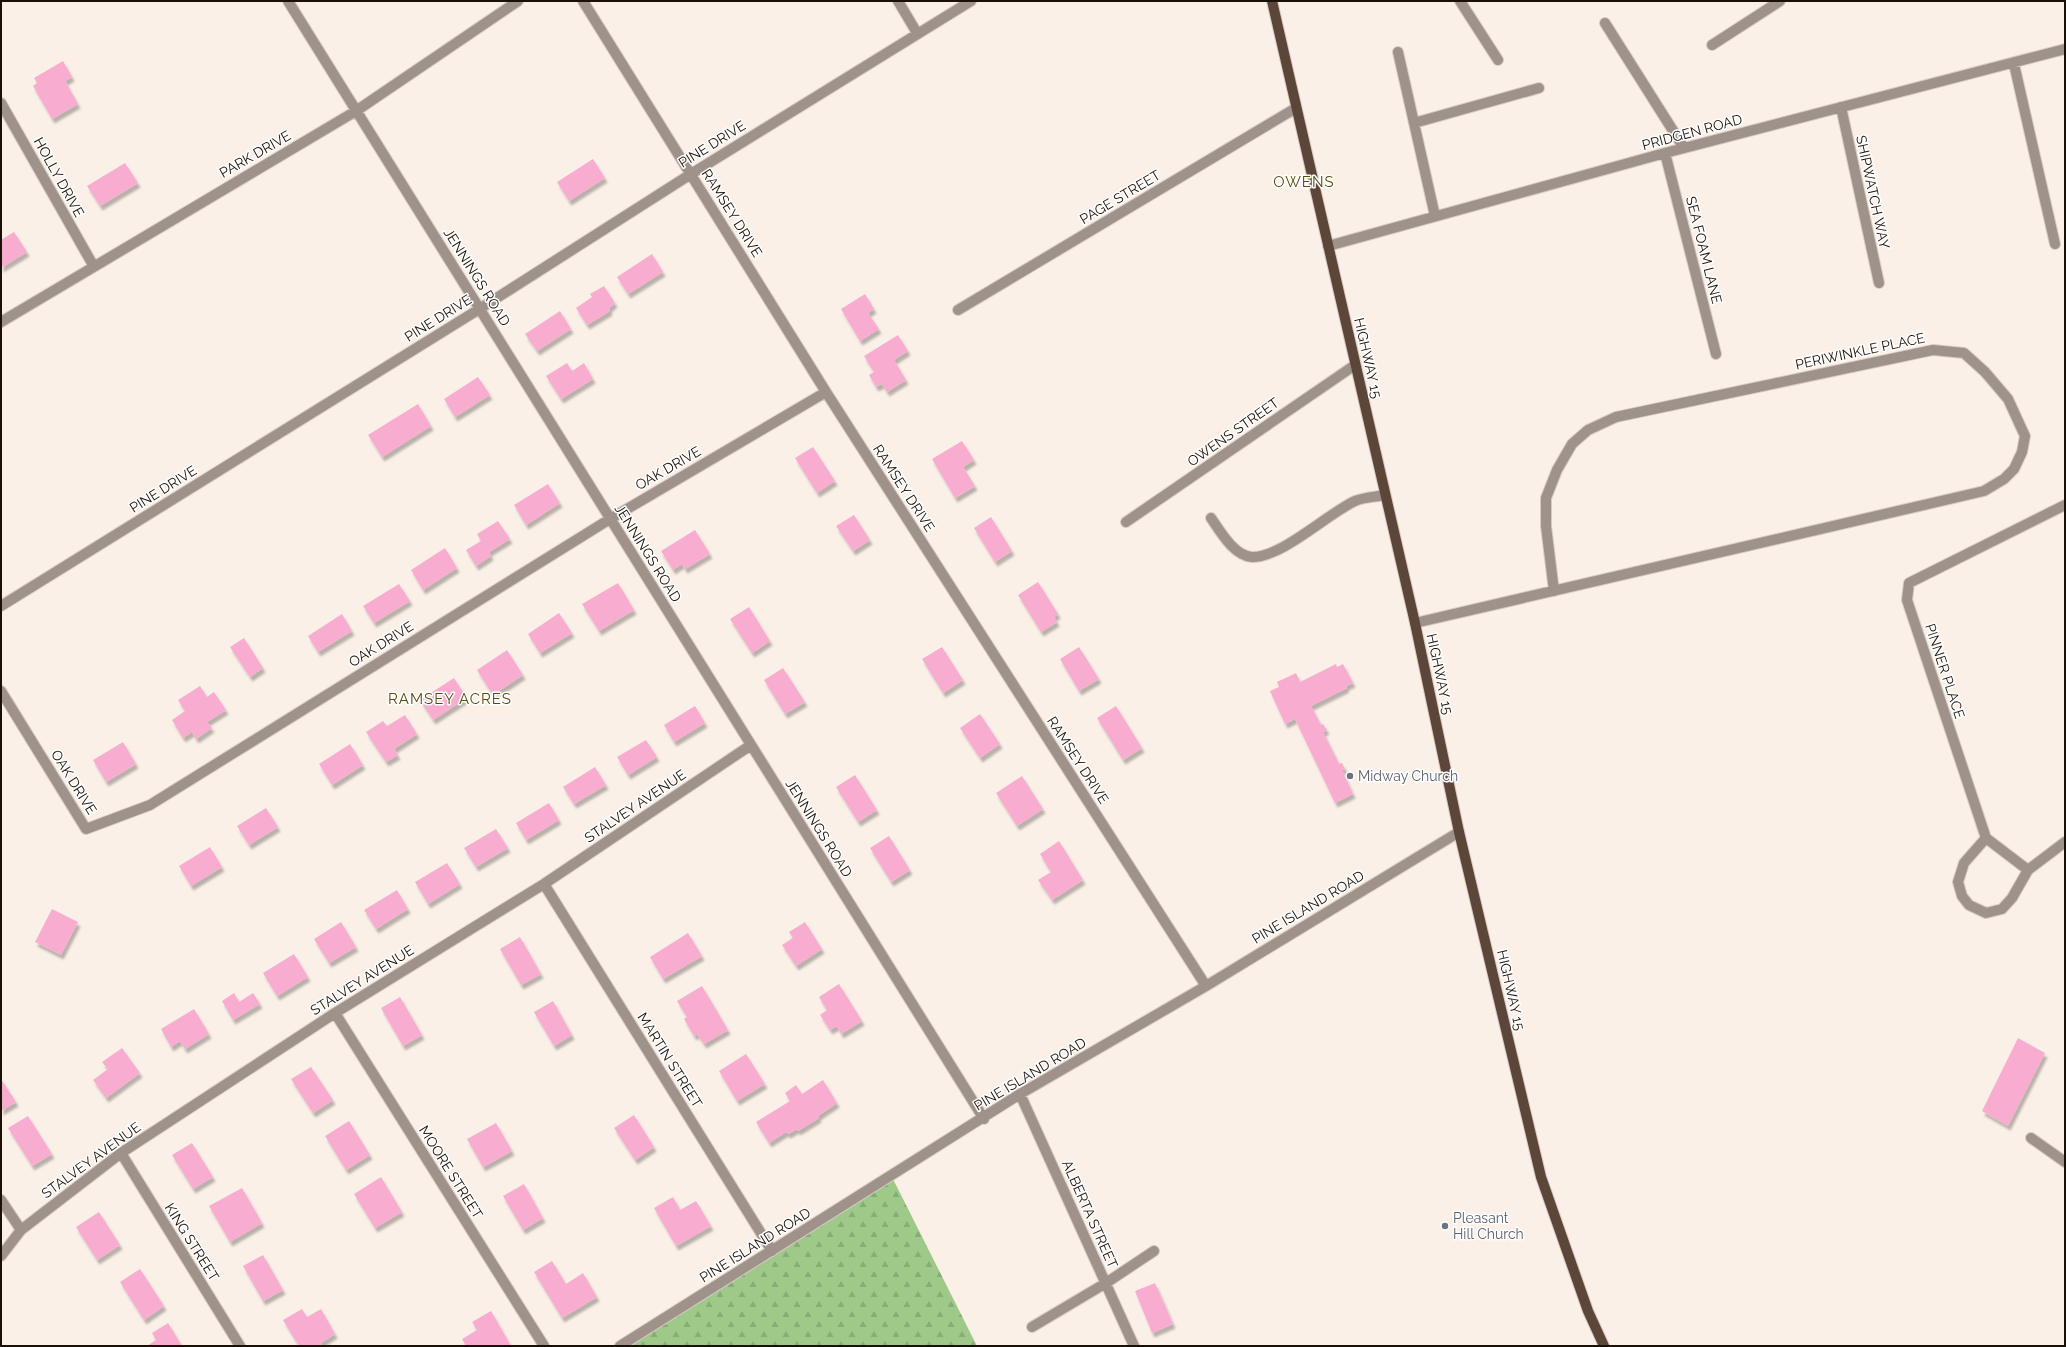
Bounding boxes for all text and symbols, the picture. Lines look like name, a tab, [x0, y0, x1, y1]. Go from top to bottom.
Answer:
street label: PRIDGEN ROAD	[1640, 111, 1744, 153]
street label: PINE DRIVE	[676, 117, 748, 171]
street label: PARK DRIVE	[216, 127, 294, 181]
street label: HOLLY DRIVE	[31, 134, 87, 220]
street label: SHIPWATCH WAY	[1853, 134, 1893, 250]
street label: RAMSEY DRIVE	[699, 166, 765, 260]
street label: PAGE STREET	[1077, 166, 1164, 227]
district label: OWENS	[1273, 173, 1335, 191]
street label: SEA FOAM LANE	[1683, 195, 1725, 305]
street label: JENNINGS ROAD	[441, 225, 513, 329]
street label: PINE DRIVE	[402, 291, 474, 345]
street label: HIGHWAY 15	[1351, 316, 1385, 400]
street label: PERIWINKLE PLACE	[1794, 329, 1926, 373]
street label: OWENS STREET	[1184, 394, 1282, 470]
street label: RAMSEY DRIVE	[870, 441, 938, 535]
street label: OAK DRIVE	[633, 443, 703, 493]
street label: PINE DRIVE	[127, 462, 199, 516]
street label: JENNINGS ROAD	[612, 501, 684, 605]
street label: OAK DRIVE	[346, 618, 416, 670]
street label: PINNER PLACE	[1922, 621, 1968, 721]
street label: HIGHWAY 15	[1424, 632, 1456, 716]
district label: RAMSEY ACRES	[388, 690, 512, 708]
street label: RAMSEY DRIVE	[1044, 713, 1112, 807]
street label: OAK DRIVE	[48, 747, 100, 817]
street label: STALVEY AVENUE	[581, 766, 689, 846]
place label: Midway Church	[1358, 768, 1458, 784]
marker: Midway Church	[1345, 771, 1355, 781]
street label: JENNINGS ROAD	[783, 776, 855, 880]
street label: PINE ISLAND ROAD	[1249, 867, 1367, 947]
street label: STALVEY AVENUE	[307, 942, 417, 1018]
street label: HIGHWAY 15	[1494, 948, 1528, 1032]
street label: MARTIN STREET	[634, 1010, 706, 1111]
street label: PINE ISLAND ROAD	[971, 1034, 1089, 1114]
street label: STALVEY AVENUE	[38, 1119, 144, 1201]
street label: MOORE STREET	[416, 1123, 486, 1222]
street label: ALBERTA STREET	[1059, 1158, 1121, 1271]
street label: KING STREET	[162, 1200, 223, 1284]
street label: PINE ISLAND ROAD	[697, 1204, 813, 1286]
place label: Pleasant Hill Church	[1453, 1210, 1524, 1242]
marker: Pleasant Hill Church	[1440, 1221, 1450, 1231]

